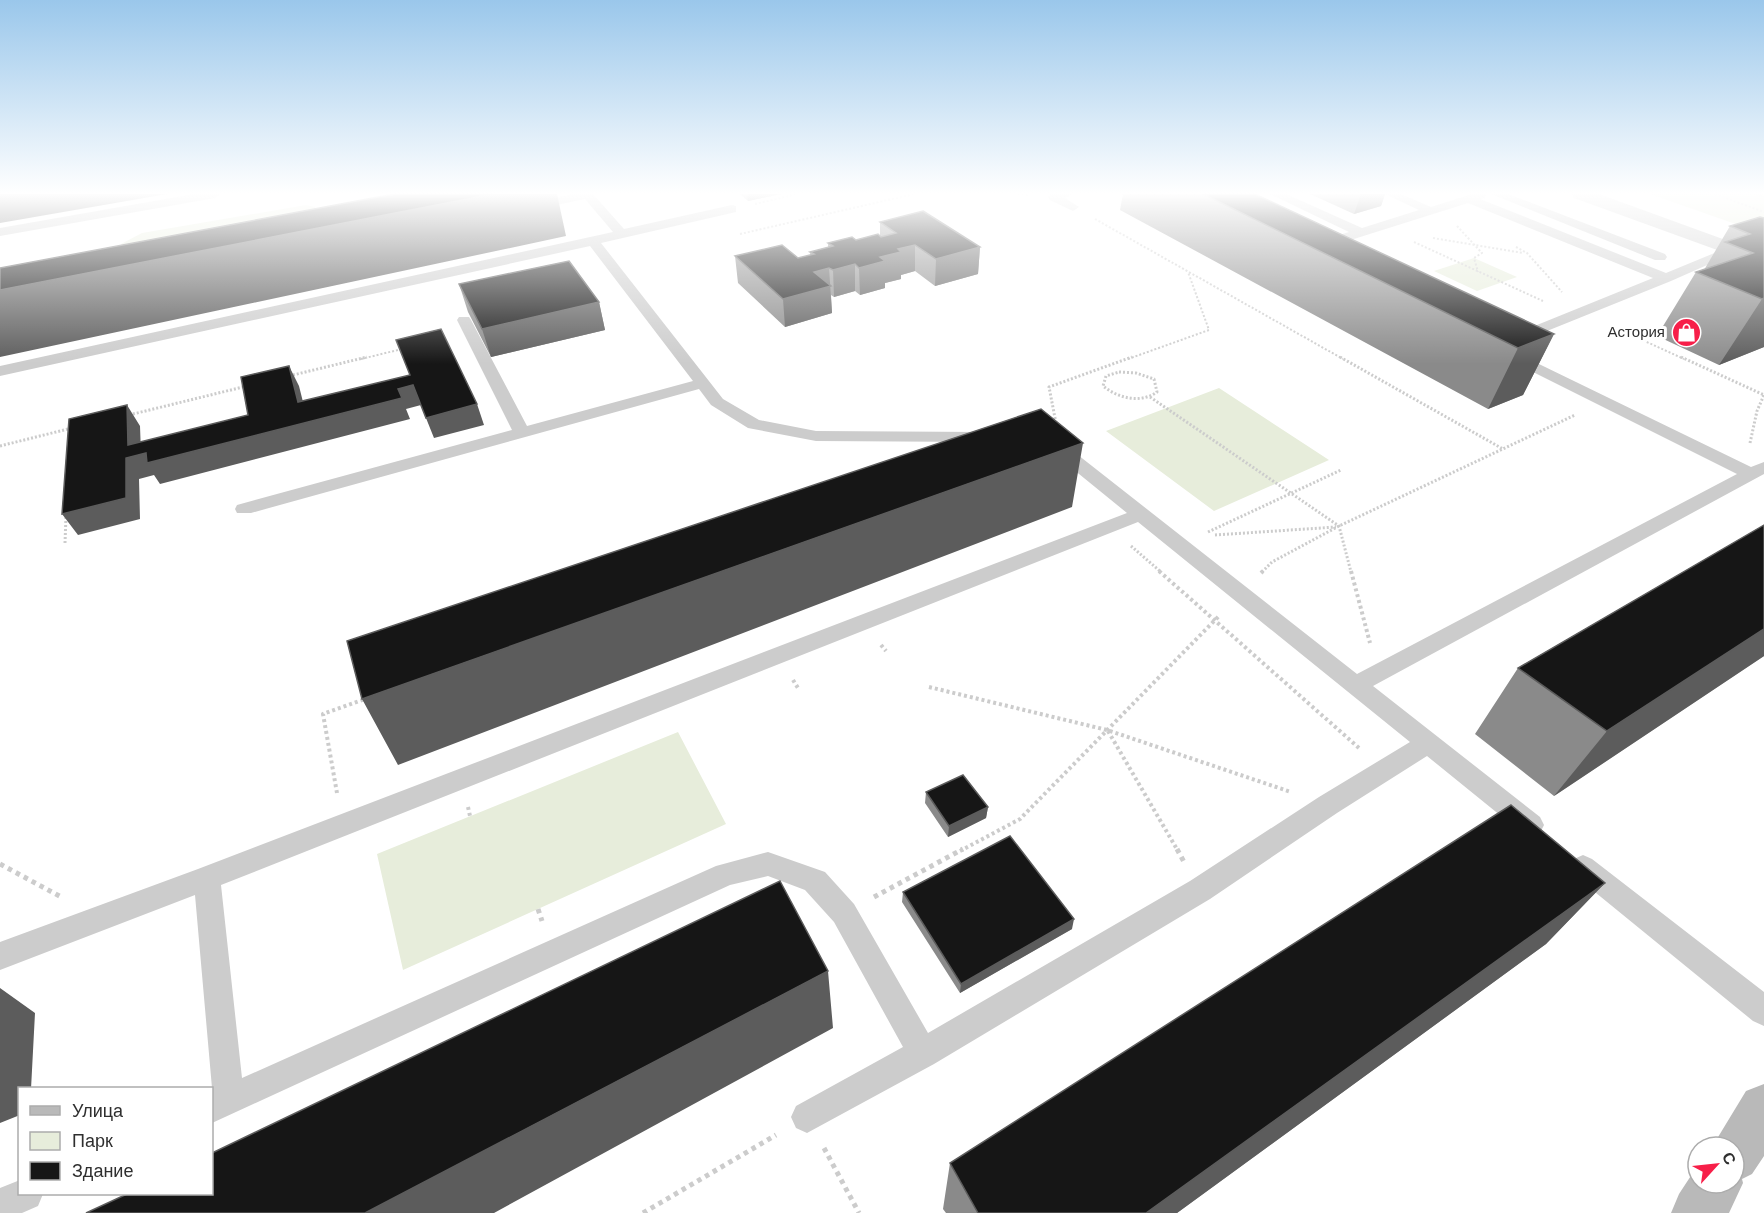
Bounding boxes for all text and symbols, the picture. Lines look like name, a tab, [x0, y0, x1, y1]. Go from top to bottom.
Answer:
shop icon: Астория	[1670, 316, 1702, 348]
place label: Астория	[1608, 322, 1665, 342]
legend	[18, 1087, 213, 1195]
text: Улица	[72, 1099, 124, 1123]
text: Парк	[72, 1129, 113, 1153]
north arrow	[1686, 1135, 1746, 1195]
text: С	[1717, 1148, 1741, 1169]
text: Здание	[72, 1159, 133, 1183]

